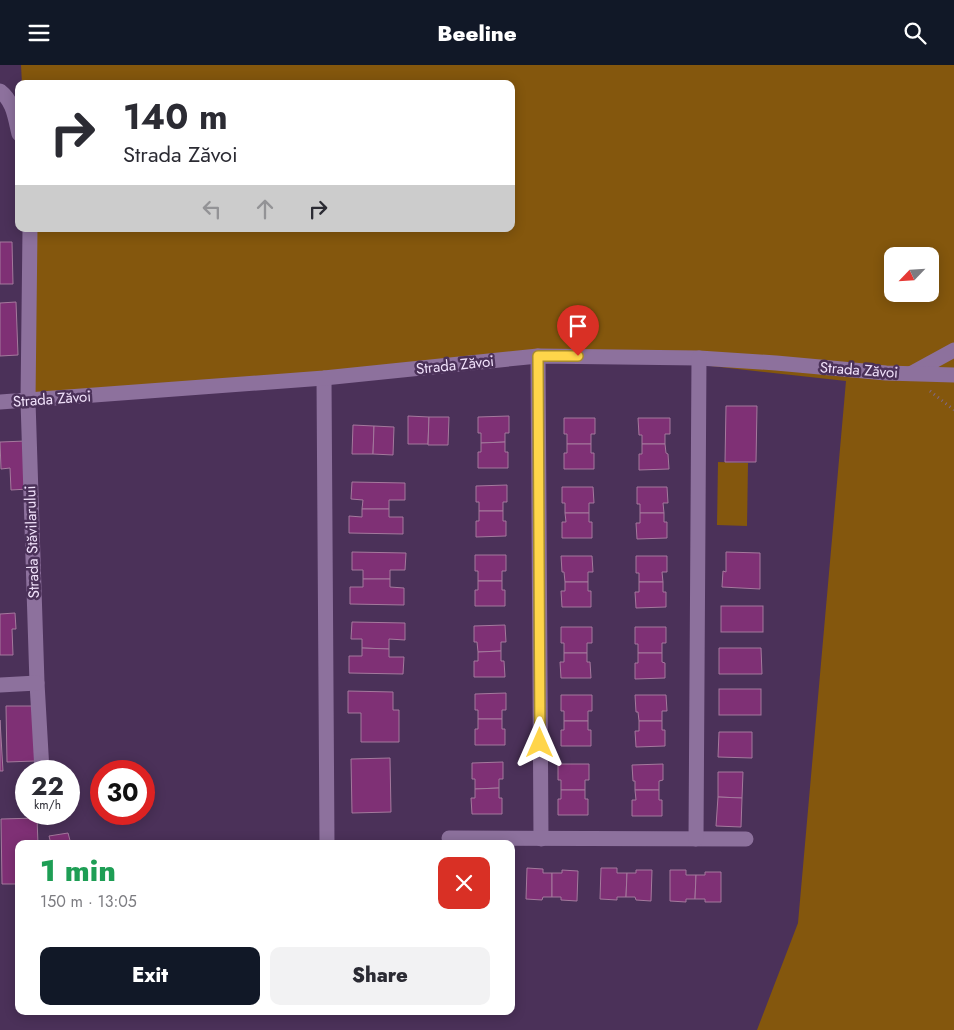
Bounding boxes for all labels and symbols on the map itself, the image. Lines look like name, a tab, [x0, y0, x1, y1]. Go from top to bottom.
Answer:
north arrow	[884, 247, 939, 303]
pin	[557, 305, 599, 356]
street label: Strada Zăvoi	[415, 350, 495, 380]
street label: Strada Zăvoi	[819, 356, 899, 384]
street label: Strada Zăvoi	[12, 385, 92, 413]
street label: Strada Stăvilarului	[19, 485, 45, 599]
position arrow	[513, 716, 565, 768]
speed limit sign: 30	[90, 760, 155, 825]

